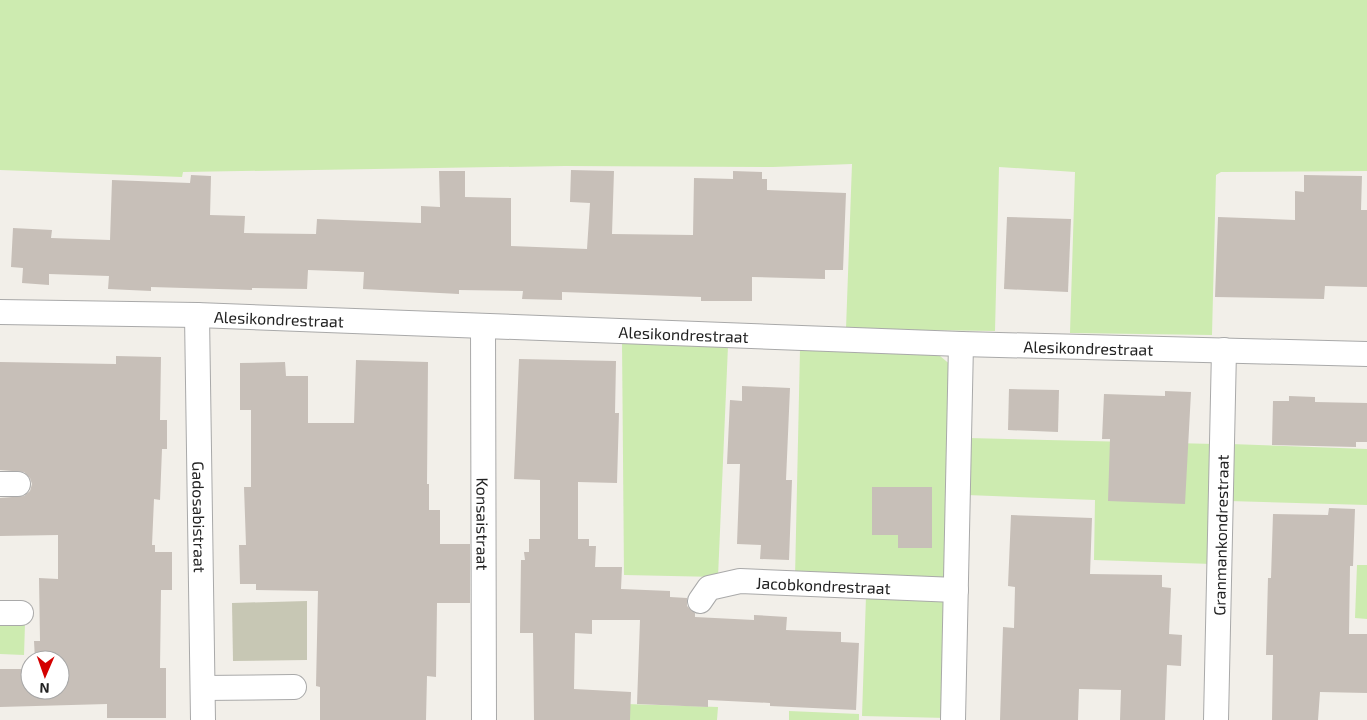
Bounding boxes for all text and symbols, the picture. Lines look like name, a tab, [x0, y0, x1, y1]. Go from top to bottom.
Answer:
street label: Alesikondrestraat	[214, 306, 344, 330]
street label: Alesikondrestraat	[618, 322, 749, 345]
street label: Alesikondrestraat	[1023, 336, 1154, 358]
street label: Granmankondrestraat	[1209, 454, 1231, 616]
street label: Gadosabistraat	[190, 461, 210, 573]
street label: Konsaistraat	[474, 478, 493, 570]
street label: Jacobkondrestraat	[756, 572, 891, 597]
north arrow	[20, 650, 70, 700]
text: N	[39, 680, 50, 697]

